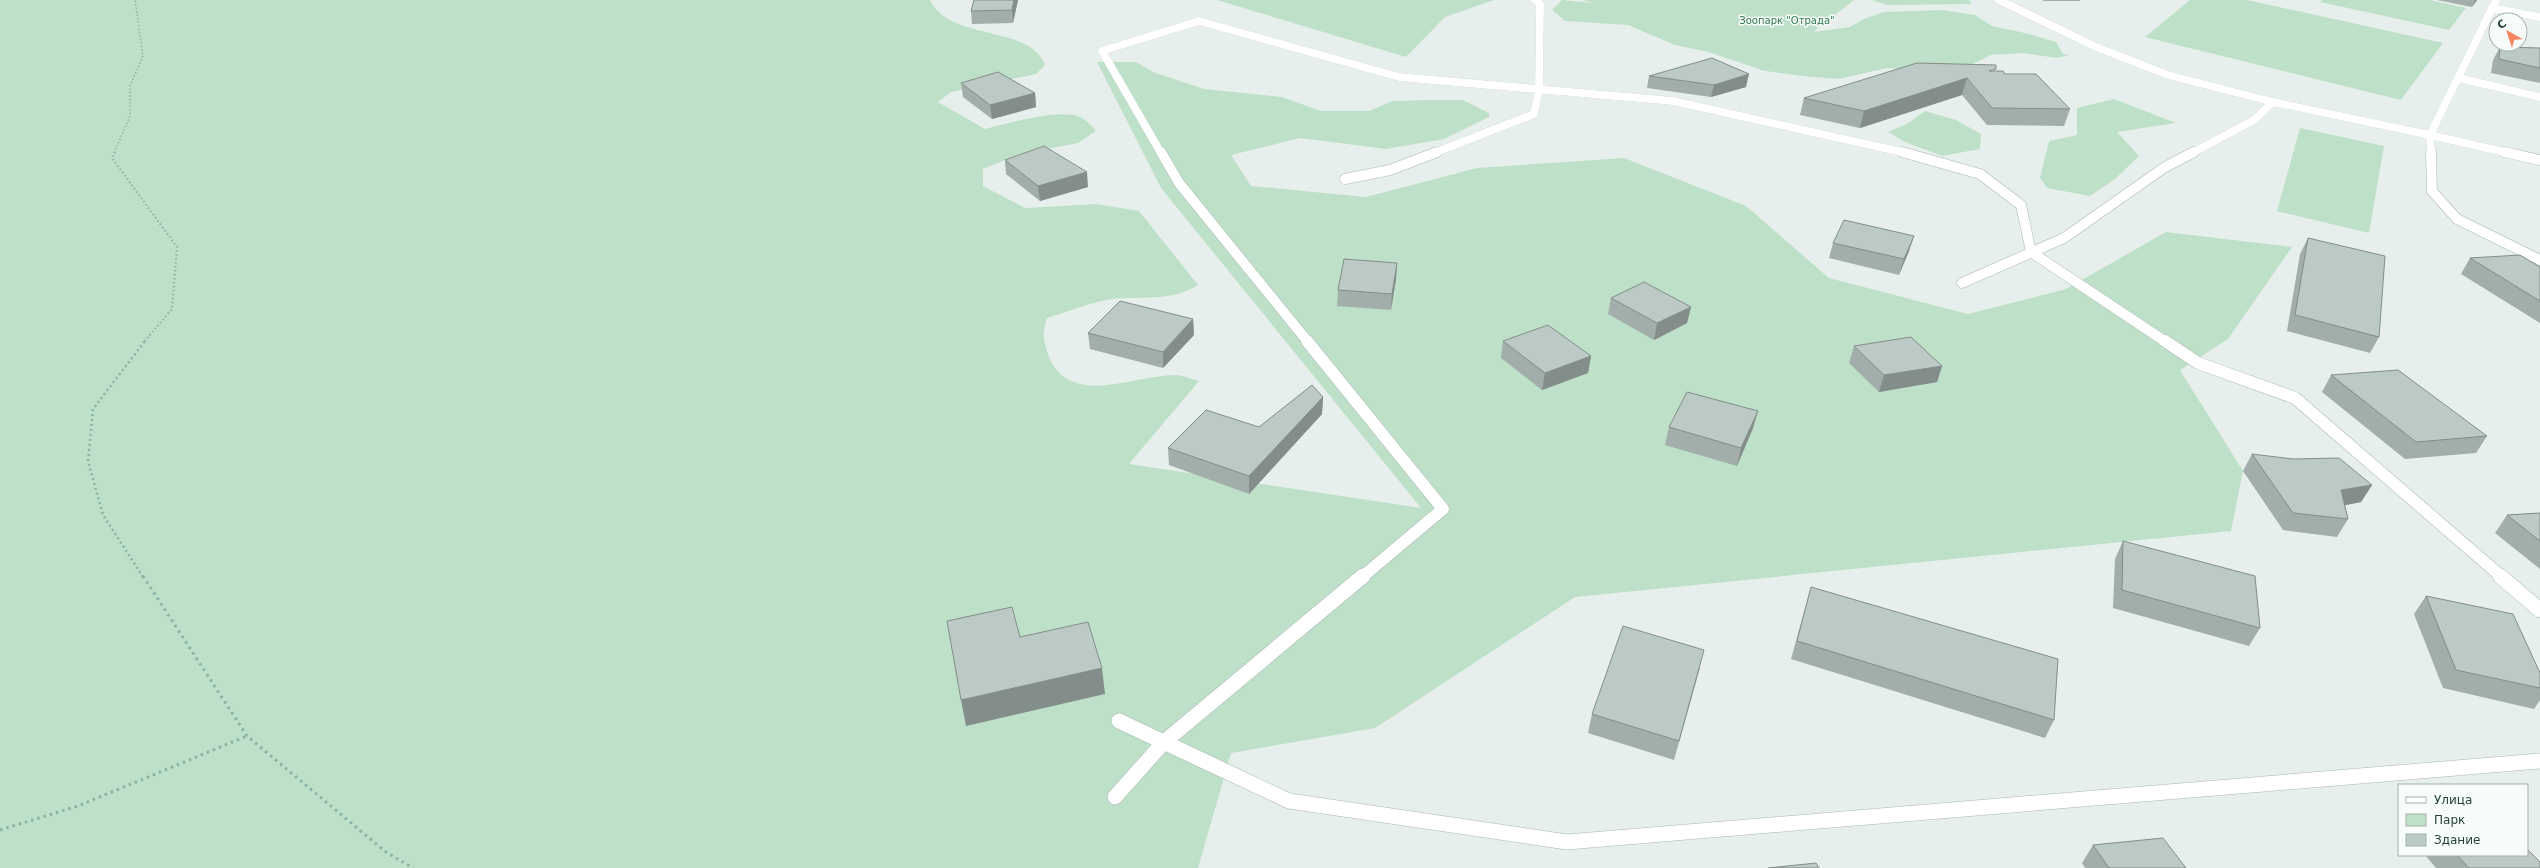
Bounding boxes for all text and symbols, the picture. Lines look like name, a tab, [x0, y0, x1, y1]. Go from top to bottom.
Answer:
north arrow	[2488, 12, 2528, 52]
park label: Зоопарк "Отрада"	[1739, 15, 1835, 26]
text: С	[2495, 17, 2509, 32]
legend	[2398, 784, 2528, 856]
text: Улица	[2434, 793, 2472, 807]
text: Парк	[2434, 813, 2465, 827]
text: Здание	[2434, 833, 2480, 847]

